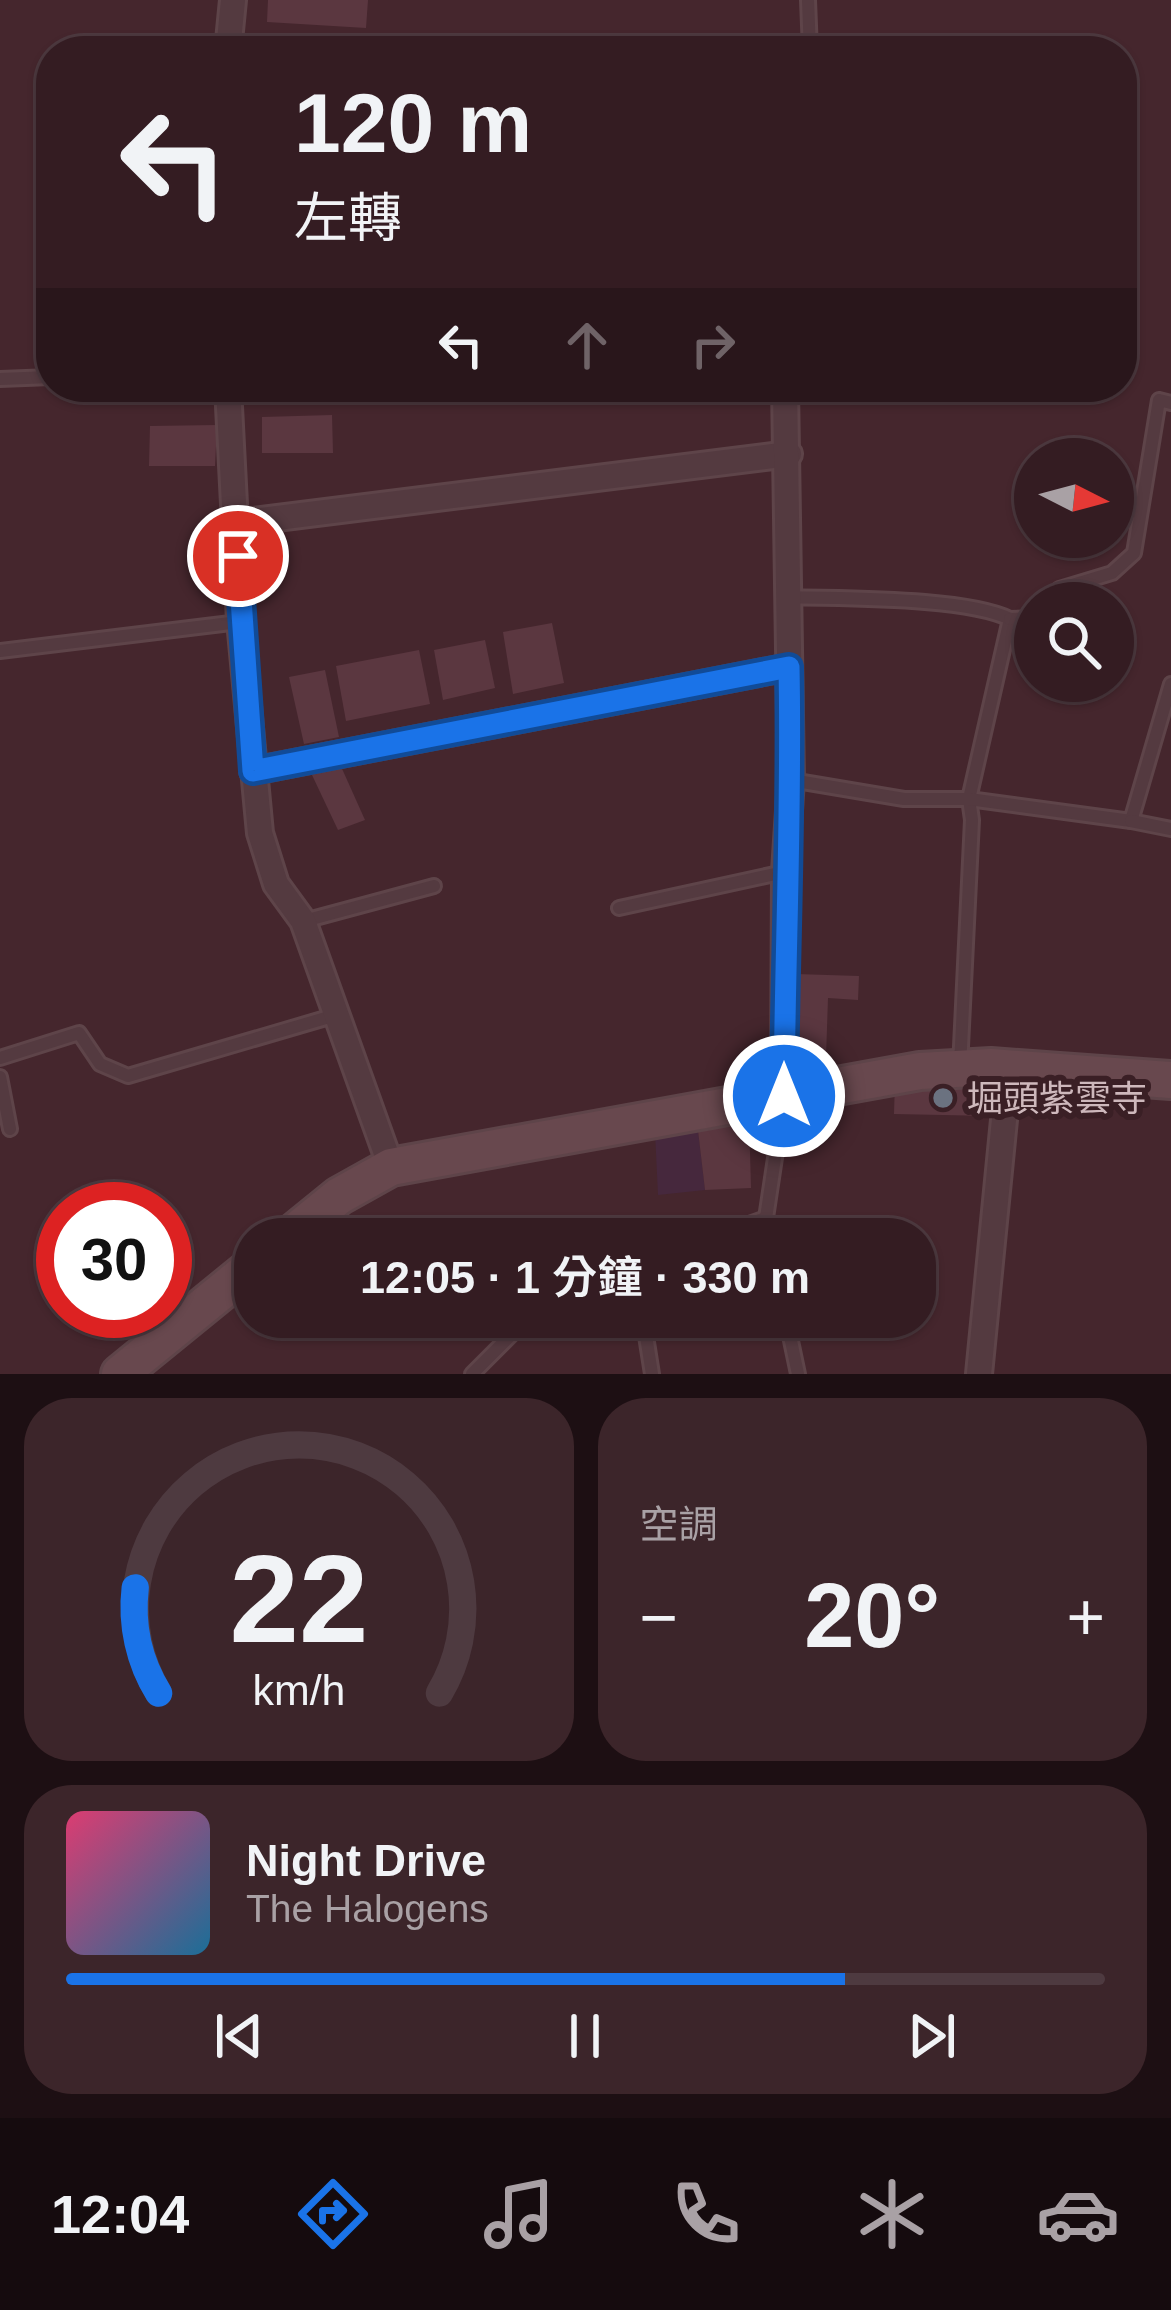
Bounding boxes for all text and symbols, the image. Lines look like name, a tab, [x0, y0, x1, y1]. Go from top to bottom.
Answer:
text: 120 m	[294, 76, 532, 170]
icon: left	[96, 84, 252, 240]
text: 左轉	[294, 188, 402, 248]
icon: left	[428, 312, 494, 378]
icon: ahead	[554, 312, 620, 378]
icon: right	[680, 312, 746, 378]
north arrow	[1014, 438, 1134, 558]
map controls	[1014, 438, 1134, 702]
pin	[187, 505, 289, 607]
icon: arrive	[205, 523, 271, 589]
button: search	[1014, 582, 1134, 702]
position arrow	[721, 1033, 847, 1159]
place label: 堀頭紫雲寺	[967, 1078, 1147, 1119]
marker: 堀頭紫雲寺	[930, 1085, 956, 1111]
speed limit sign: 30	[36, 1182, 192, 1338]
text: 12:05 · 1 分鐘 · 330 m	[360, 1252, 810, 1303]
text: 空調	[640, 1503, 718, 1546]
text: 22	[229, 1529, 368, 1668]
text: 20°	[804, 1566, 940, 1666]
text: −	[640, 1580, 678, 1654]
text: +	[1066, 1580, 1105, 1654]
text: km/h	[252, 1665, 345, 1713]
text: Night Drive	[246, 1835, 486, 1886]
text: The Halogens	[246, 1887, 489, 1930]
icon: previous	[206, 2003, 272, 2069]
icon: pause	[552, 2003, 618, 2069]
icon: next	[899, 2003, 965, 2069]
icon: directions	[291, 2172, 375, 2256]
icon: music	[477, 2172, 561, 2256]
icon: phone	[664, 2172, 748, 2256]
icon: climate	[850, 2172, 934, 2256]
icon: car	[1036, 2172, 1120, 2256]
text: 12:04	[51, 2184, 189, 2244]

